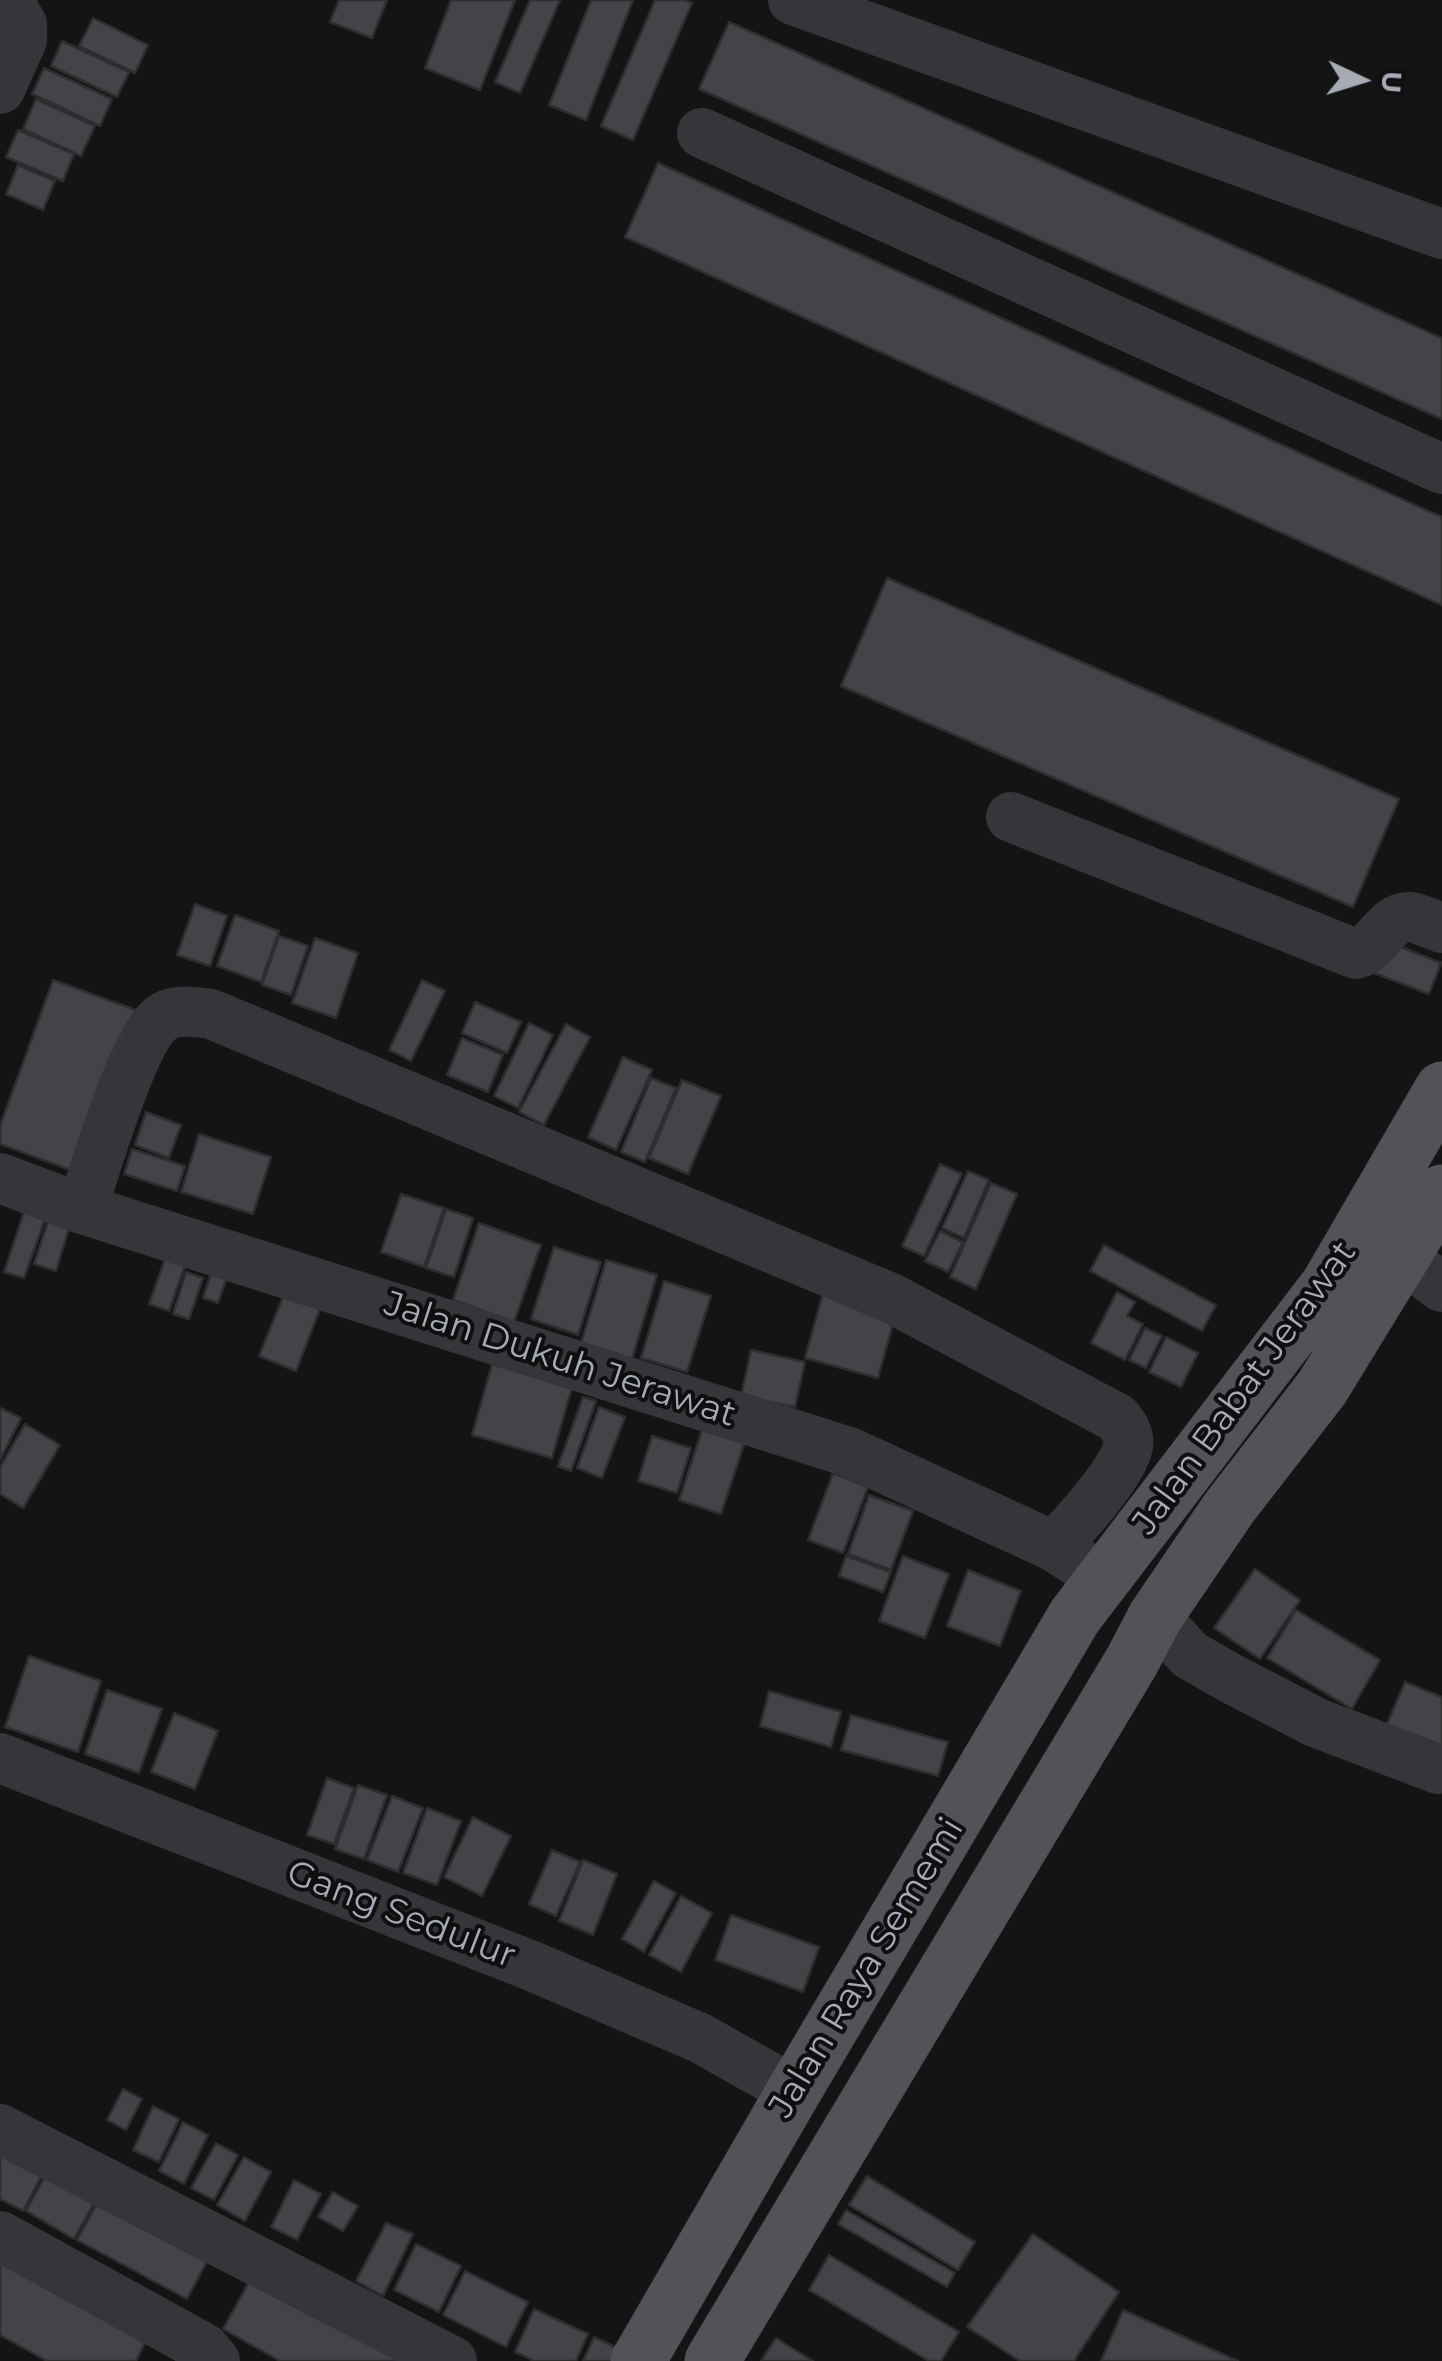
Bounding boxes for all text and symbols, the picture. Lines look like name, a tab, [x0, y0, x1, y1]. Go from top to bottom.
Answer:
north arrow	[1312, 30, 1412, 130]
text: U	[1374, 70, 1410, 94]
street label: Jalan Babat Jerawat	[1124, 1233, 1366, 1543]
street label: Jalan Dukuh Jerawat	[379, 1283, 741, 1437]
street label: Jalan Raya Sememi	[761, 1811, 973, 2125]
street label: Gang Sedulur	[281, 1852, 521, 1978]

